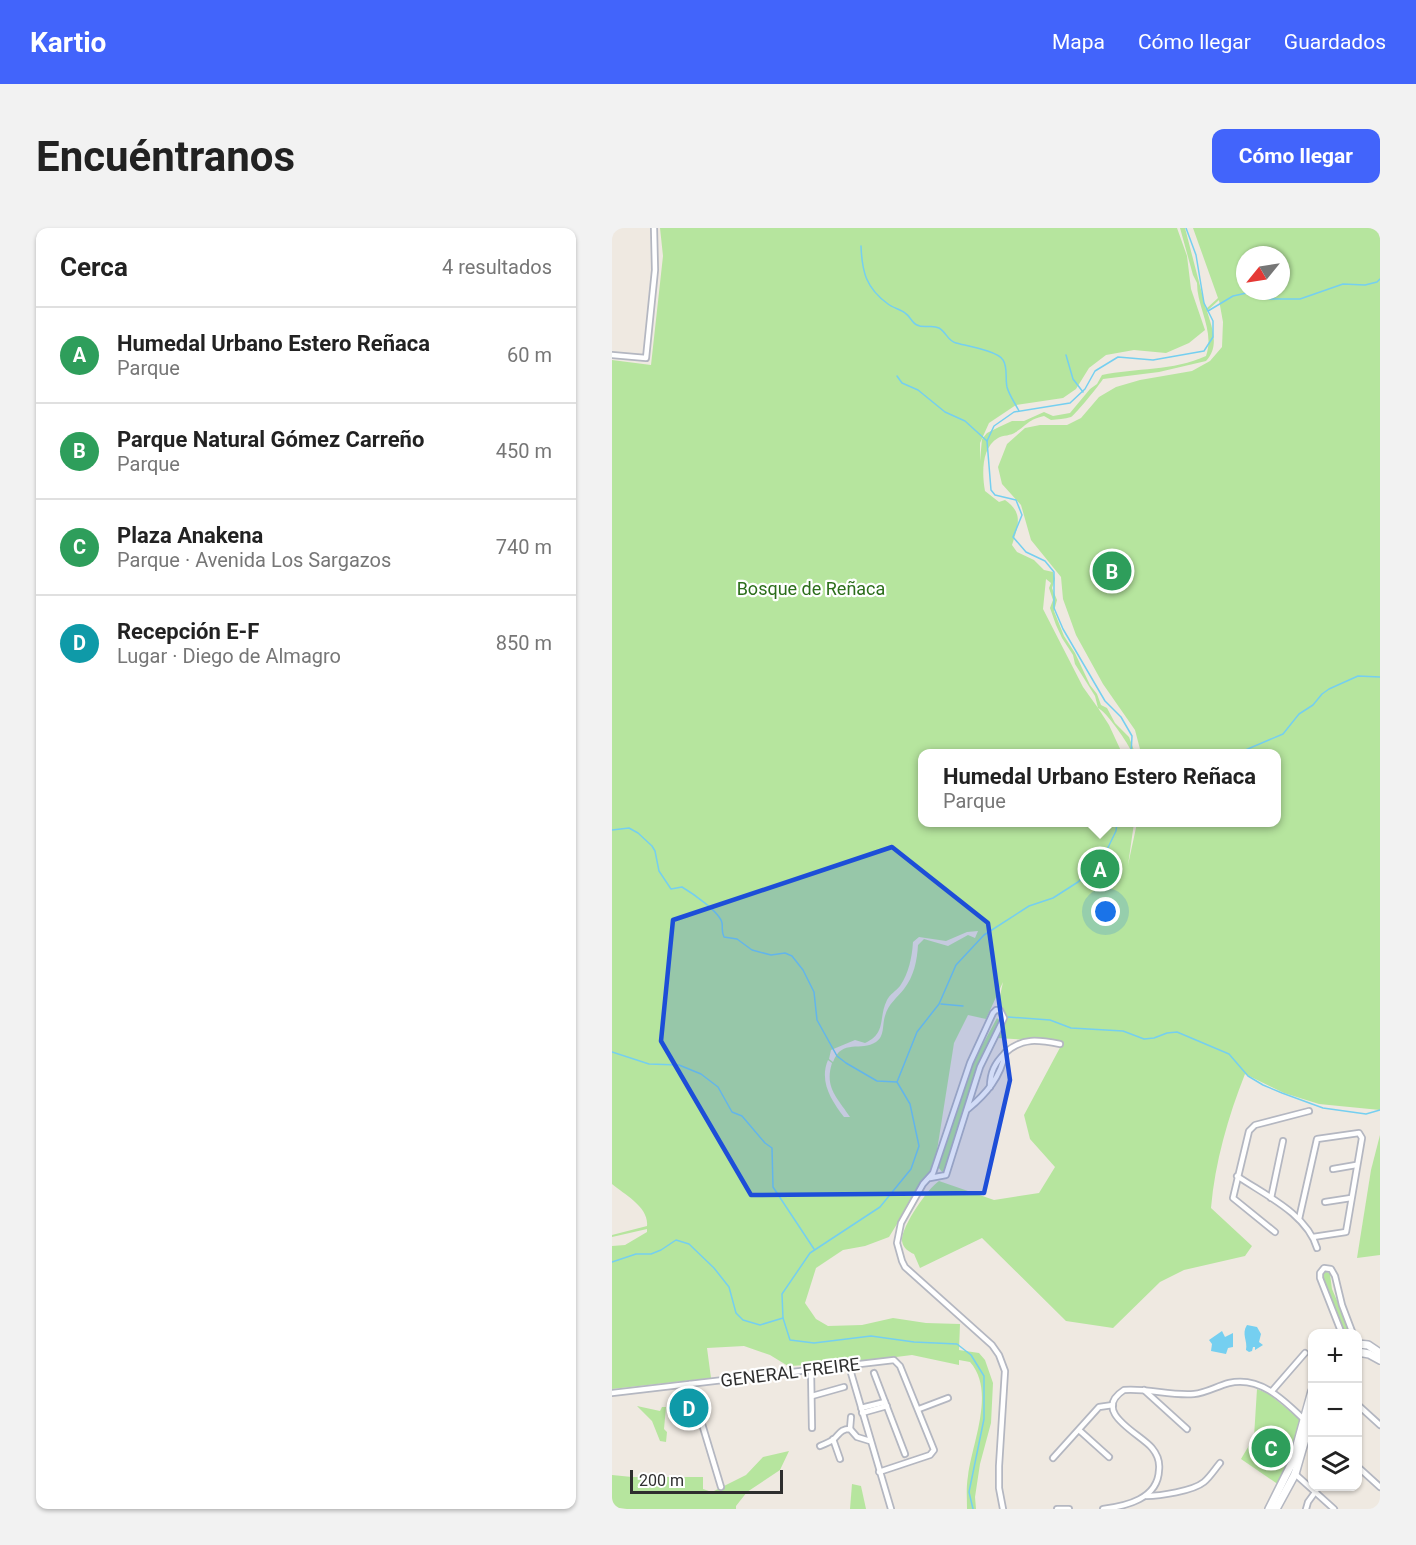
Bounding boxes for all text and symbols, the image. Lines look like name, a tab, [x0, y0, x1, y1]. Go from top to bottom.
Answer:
text: Kartio	[30, 26, 106, 59]
text: Mapa	[1052, 30, 1105, 54]
text: Cómo llegar	[1138, 30, 1251, 54]
text: Guardados	[1284, 30, 1386, 54]
button: Cómo llegar	[1212, 129, 1380, 183]
text: Encuéntranos	[36, 132, 295, 181]
north arrow	[1236, 246, 1290, 300]
text: Cerca	[60, 252, 128, 282]
text: 4 resultados	[442, 255, 552, 279]
text: Humedal Urbano Estero Reñaca	[117, 331, 430, 356]
text: A	[73, 343, 86, 367]
text: 60 m	[507, 343, 552, 367]
text: Parque	[117, 356, 180, 380]
text: Parque Natural Gómez Carreño	[117, 427, 424, 452]
text: B	[73, 439, 86, 463]
text: 450 m	[496, 439, 552, 463]
text: Parque	[117, 452, 180, 476]
text: Plaza Anakena	[117, 523, 263, 548]
text: C	[73, 535, 86, 559]
text: 740 m	[496, 535, 552, 559]
text: Parque · Avenida Los Sargazos	[117, 548, 391, 572]
pin: B	[1092, 548, 1132, 594]
park label: Bosque de Reñaca	[737, 578, 885, 599]
text: Recepción E-F	[117, 619, 259, 644]
text: D	[73, 631, 86, 655]
text: 850 m	[496, 631, 552, 655]
text: Lugar · Diego de Almagro	[117, 644, 341, 668]
popup	[918, 749, 1281, 827]
text: Humedal Urbano Estero Reñaca	[943, 764, 1256, 789]
text: Parque	[943, 789, 1006, 813]
pin: A	[1080, 846, 1120, 892]
your location	[1091, 897, 1120, 926]
map controls	[1308, 1329, 1362, 1491]
button: +	[1308, 1329, 1362, 1383]
street label: GENERAL FREIRE	[719, 1353, 861, 1391]
button: −	[1308, 1383, 1362, 1437]
pin: D	[670, 1386, 709, 1430]
pin: C	[1252, 1426, 1290, 1470]
button: layers	[1308, 1437, 1362, 1491]
scale bar	[630, 1467, 783, 1494]
text: 200 m	[639, 1471, 684, 1490]

